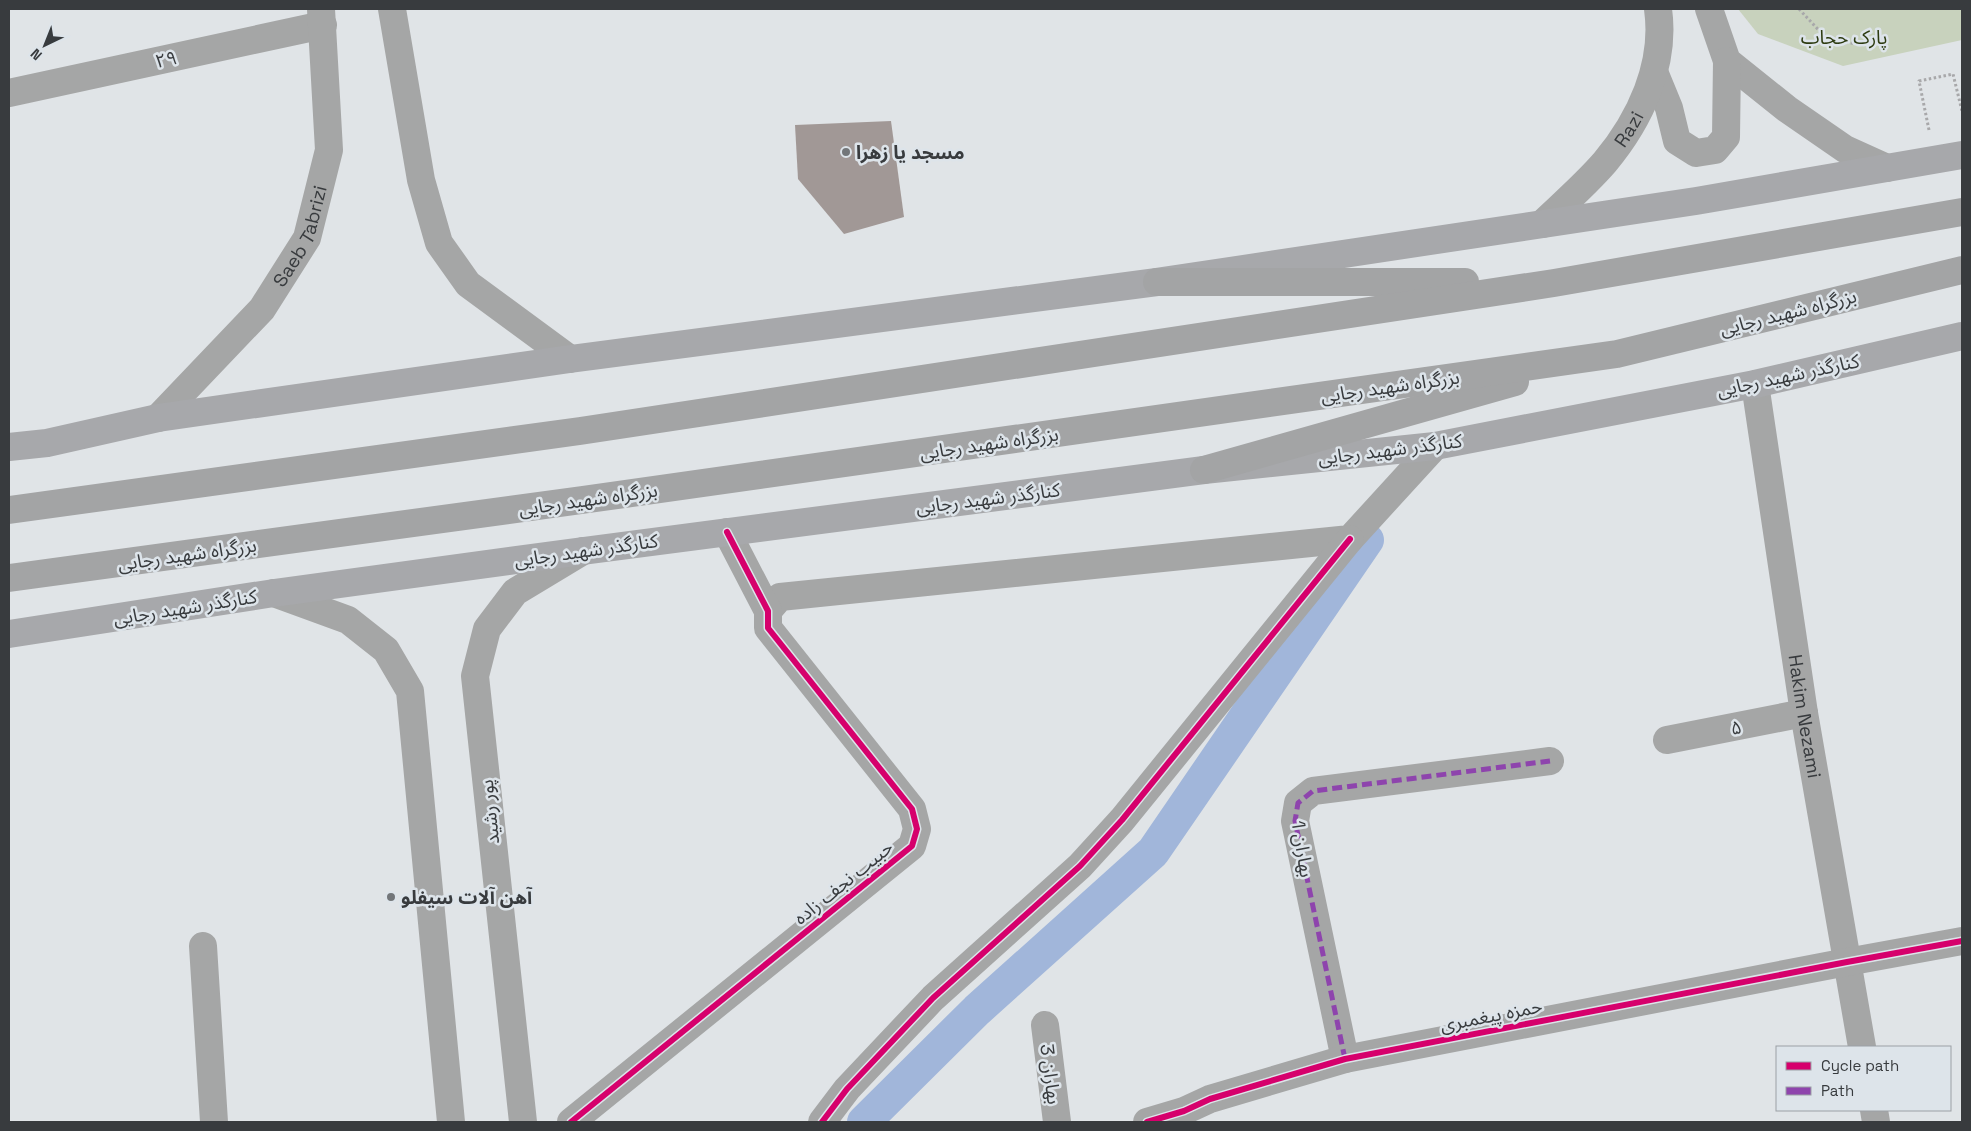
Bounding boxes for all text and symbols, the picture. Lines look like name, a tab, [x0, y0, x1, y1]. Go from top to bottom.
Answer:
north arrow	[20, 20, 70, 70]
park label: پارک حجاب	[1801, 25, 1887, 50]
text: N	[27, 45, 46, 64]
street label: ۲۹	[153, 45, 179, 74]
street label: Razi	[1608, 107, 1649, 152]
place label: مسجد یا زهرا	[856, 140, 965, 165]
marker: مسجد یا زهرا	[840, 146, 852, 158]
street label: Saeb Tabrizi	[267, 183, 333, 292]
street label: بزرگراه شهید رجایی	[1717, 283, 1859, 342]
street label: کنارگذر شهید رجایی	[1715, 348, 1863, 403]
street label: بزرگراه شهید رجایی	[1319, 364, 1461, 409]
street label: بزرگراه شهید رجایی	[918, 421, 1060, 466]
street label: کنارگذر شهید رجایی	[1317, 428, 1465, 471]
street label: بزرگراه شهید رجایی	[517, 477, 659, 522]
street label: کنارگذر شهید رجایی	[915, 477, 1063, 520]
street label: کنارگذر شهید رجایی	[512, 528, 661, 573]
street label: بزرگراه شهید رجایی	[116, 532, 258, 577]
street label: کنارگذر شهید رجایی	[111, 584, 260, 631]
street label: Hakim Nezami	[1782, 653, 1827, 780]
street label: ۵	[1728, 714, 1744, 741]
street label: پور رشید	[474, 778, 505, 846]
street label: بهاران 1	[1286, 819, 1319, 879]
street label: حبیب نجف زاده	[788, 835, 898, 930]
place label: آهن آلات سیفلو	[401, 885, 533, 910]
marker: آهن آلات سیفلو	[385, 891, 397, 903]
street label: حمزه پیغمبری	[1438, 993, 1544, 1038]
street label: بهاران 3	[1034, 1042, 1067, 1106]
legend	[1776, 1046, 1951, 1111]
text: Cycle path	[1821, 1056, 1899, 1075]
text: Path	[1821, 1081, 1854, 1100]

